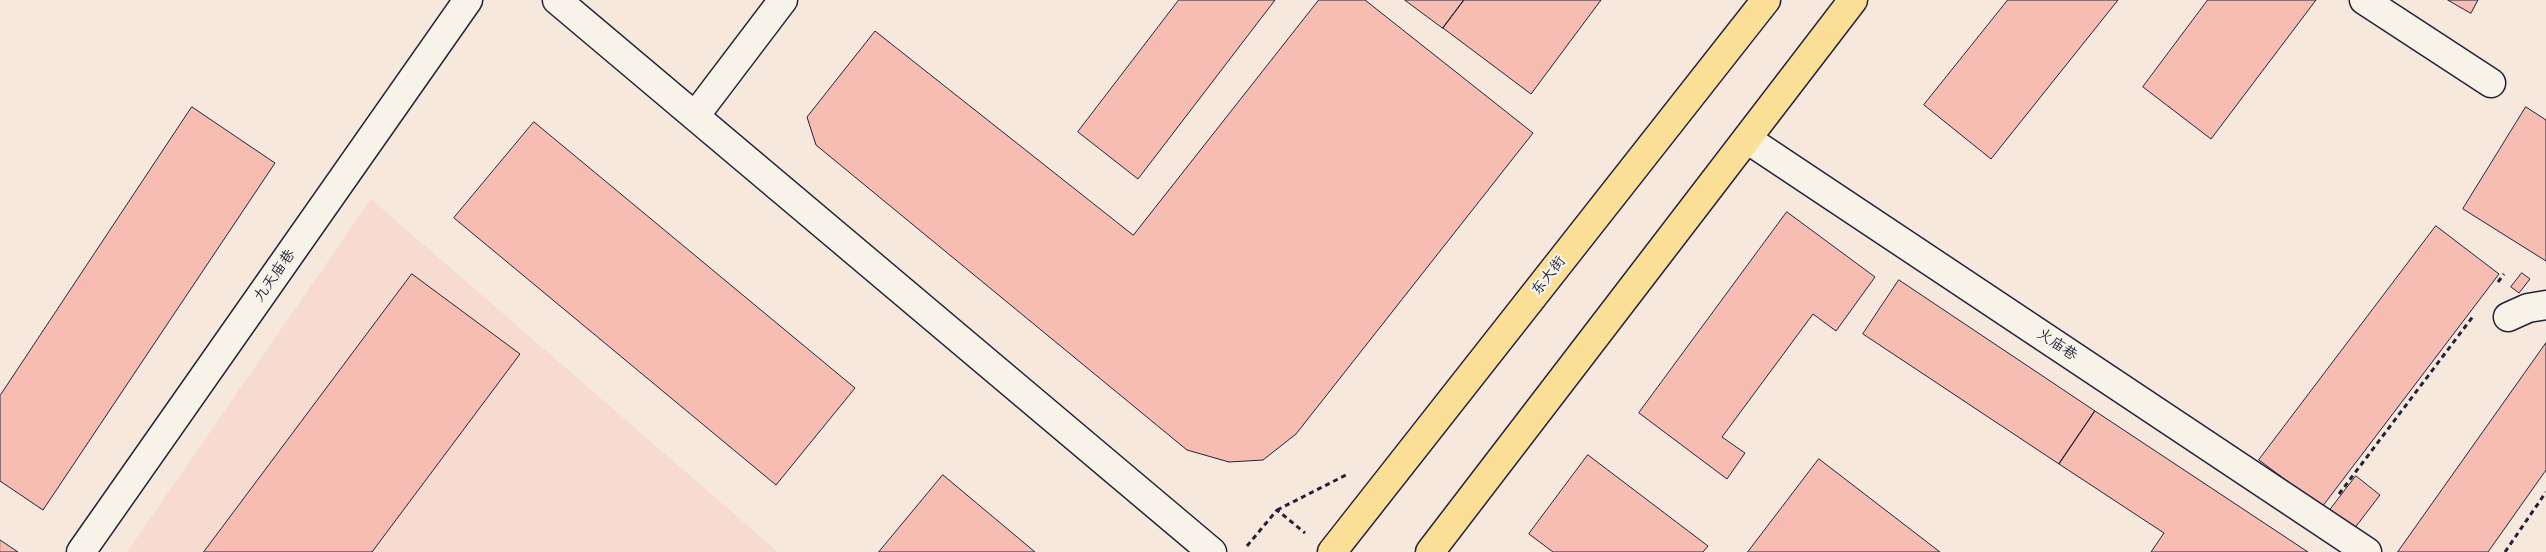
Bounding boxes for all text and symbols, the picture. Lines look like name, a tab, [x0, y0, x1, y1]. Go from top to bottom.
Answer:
street label: 九天庙巷	[250, 246, 300, 306]
street label: 东大街	[1528, 253, 1570, 299]
street label: 火庙巷	[2033, 325, 2081, 365]

